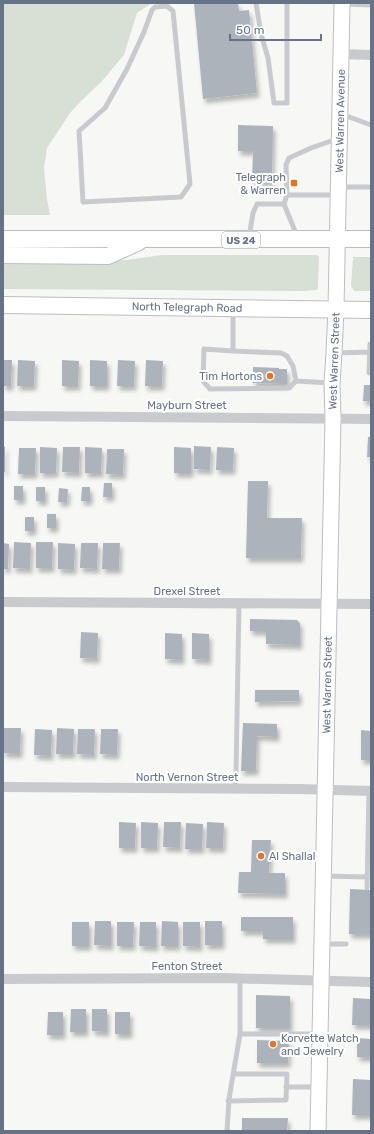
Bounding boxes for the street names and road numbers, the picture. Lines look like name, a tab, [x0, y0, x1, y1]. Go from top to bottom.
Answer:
street label: West Warren Avenue	[333, 69, 348, 173]
road number: US 24	[222, 232, 260, 248]
street label: North Telegraph Road	[132, 300, 242, 315]
street label: West Warren Street	[326, 311, 343, 410]
street label: Mayburn Street	[147, 399, 227, 412]
street label: Drexel Street	[154, 585, 221, 598]
street label: West Warren Street	[320, 636, 335, 734]
street label: North Vernon Street	[136, 771, 239, 784]
street label: Fenton Street	[152, 960, 223, 973]

